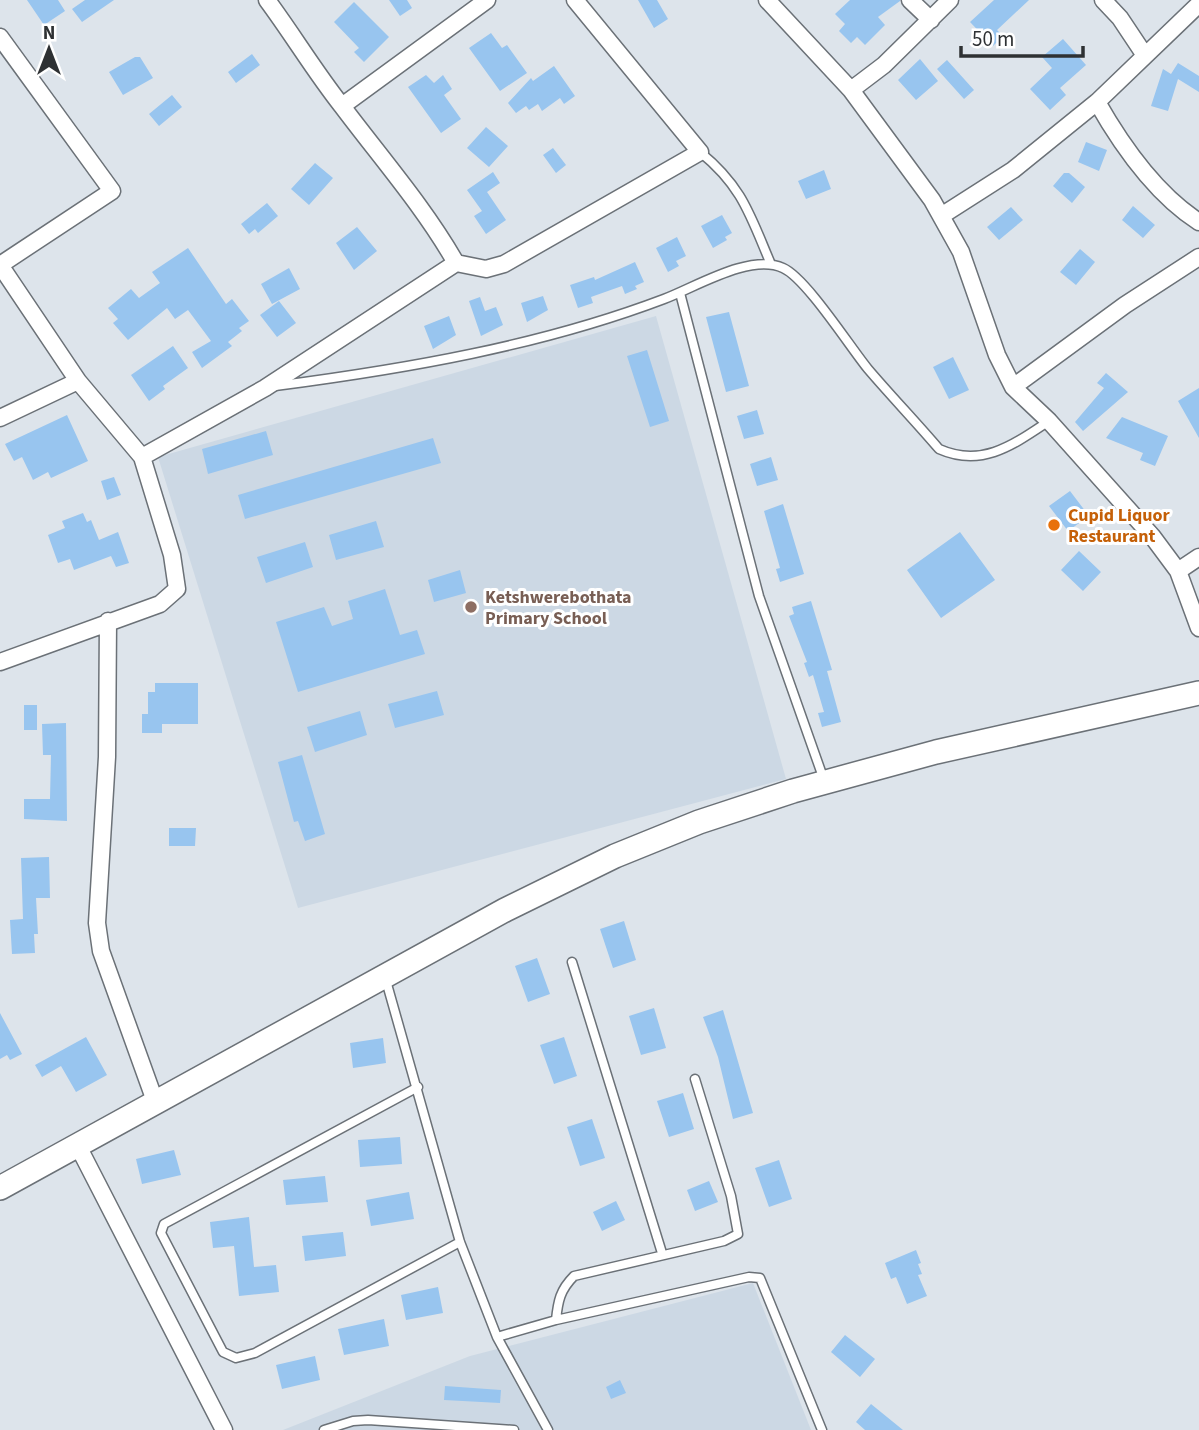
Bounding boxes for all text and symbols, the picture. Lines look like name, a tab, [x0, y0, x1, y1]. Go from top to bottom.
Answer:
north arrow	[14, 14, 84, 84]
scale bar	[961, 14, 1084, 58]
text: N	[43, 20, 55, 47]
text: 50 m	[972, 24, 1014, 54]
place label: Cupid Liquor Restaurant	[1068, 503, 1171, 549]
marker: Cupid Liquor Restaurant	[1046, 517, 1062, 533]
place label: Ketshwerebothata Primary School	[485, 585, 632, 631]
marker: Ketshwerebothata Primary School	[463, 599, 479, 615]

